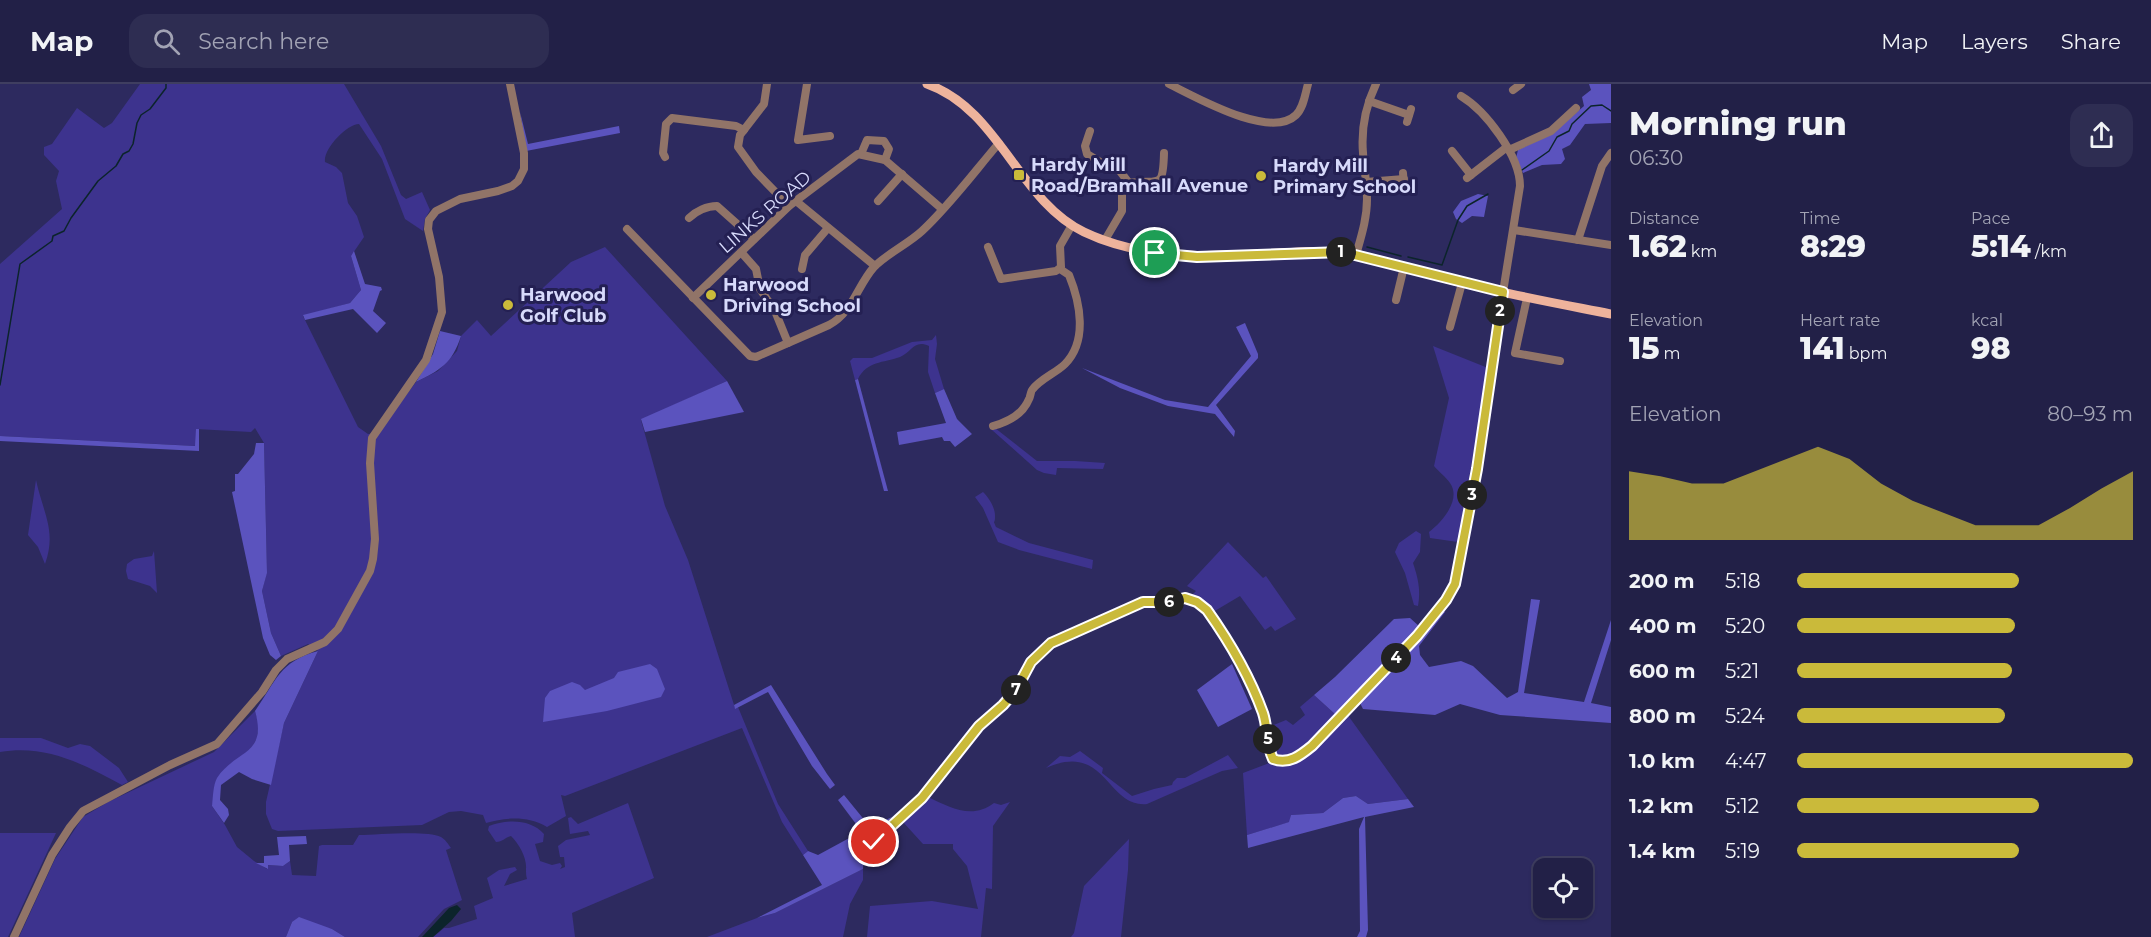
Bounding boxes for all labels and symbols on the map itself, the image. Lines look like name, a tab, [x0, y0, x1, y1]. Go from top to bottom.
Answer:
place label: Hardy Mill Road/Bramhall Avenue	[1031, 154, 1248, 197]
place label: Hardy Mill Primary School	[1273, 155, 1416, 198]
street label: LINKS ROAD	[714, 166, 816, 258]
marker: Hardy Mill Road/Bramhall Avenue	[1012, 168, 1026, 182]
marker: Hardy Mill Primary School	[1254, 169, 1268, 183]
pin	[1129, 227, 1180, 278]
pin: 1	[1326, 237, 1356, 267]
place label: Harwood Driving School	[723, 274, 861, 317]
place label: Harwood Golf Club	[520, 284, 606, 327]
marker: Harwood Driving School	[704, 288, 718, 302]
pin: 2	[1485, 296, 1515, 326]
marker: Harwood Golf Club	[501, 298, 515, 312]
pin: 3	[1457, 480, 1487, 510]
pin: 6	[1154, 587, 1184, 617]
pin: 4	[1381, 643, 1411, 673]
pin: 7	[1001, 675, 1031, 705]
pin: 5	[1253, 724, 1283, 754]
pin	[848, 816, 899, 867]

